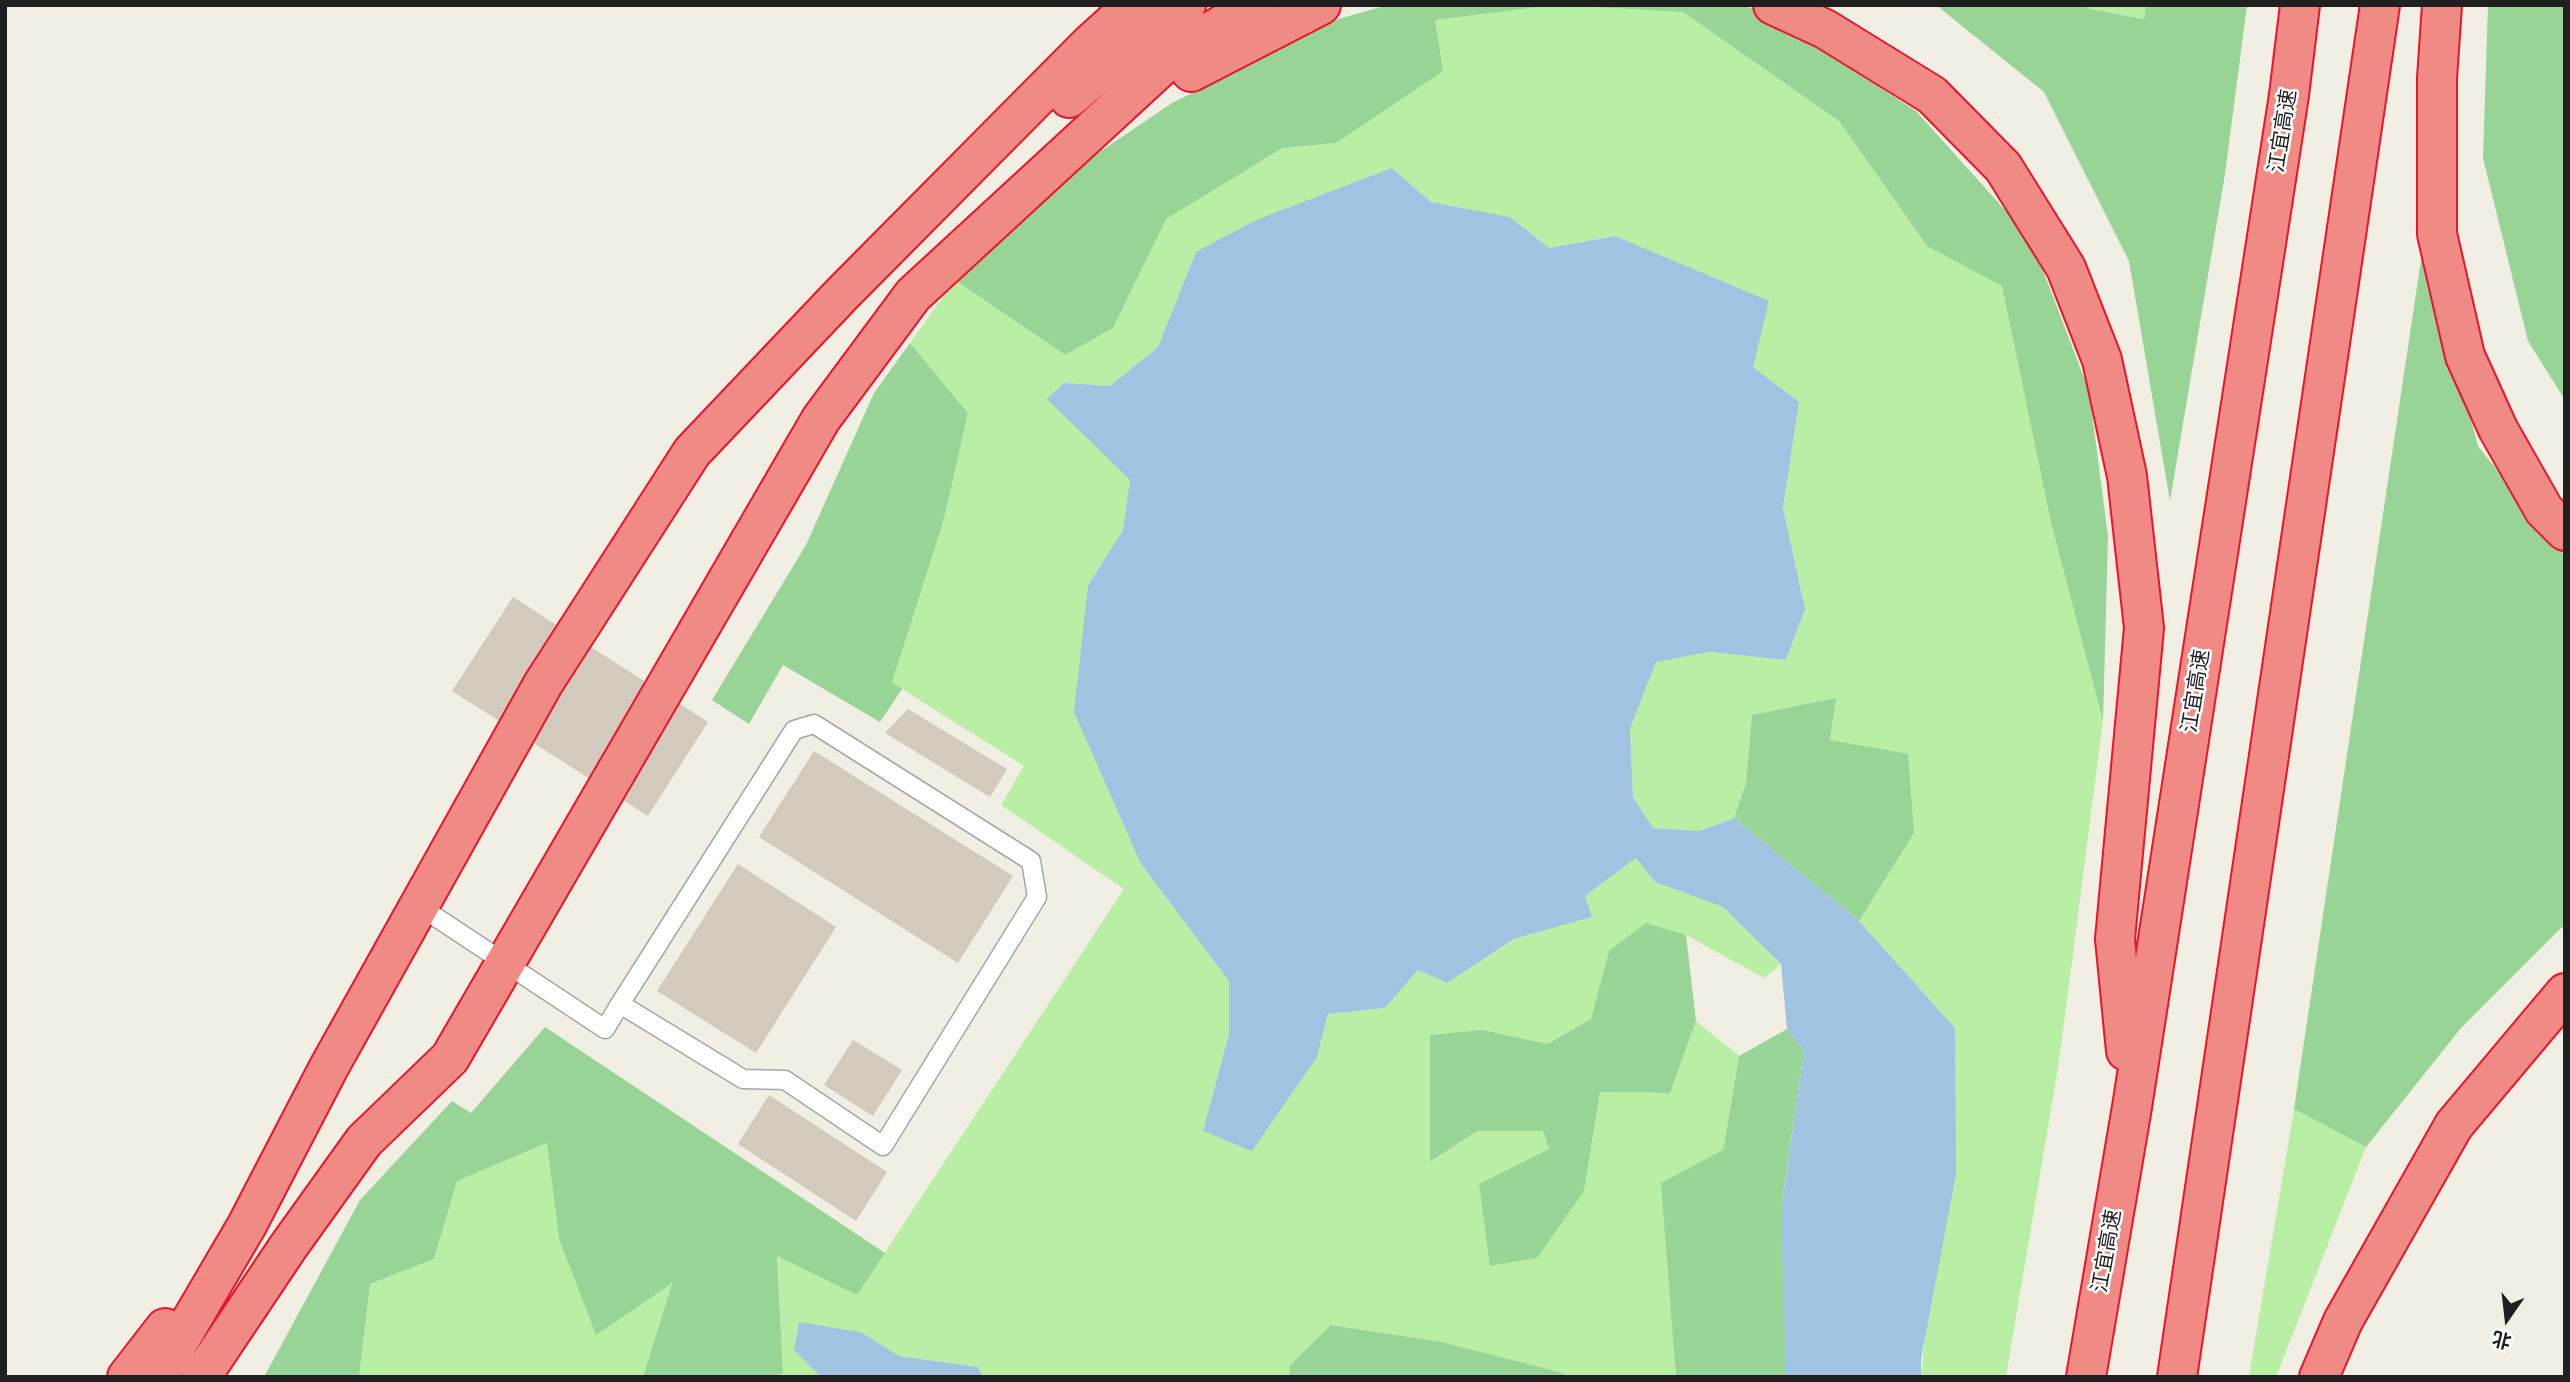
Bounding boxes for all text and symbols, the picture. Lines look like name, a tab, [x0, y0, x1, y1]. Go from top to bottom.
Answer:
street label: 江宜高速	[2264, 88, 2302, 174]
street label: 江宜高速	[2177, 648, 2215, 734]
street label: 江宜高速	[2087, 1207, 2127, 1295]
north arrow	[2472, 1284, 2542, 1354]
text: 北	[2490, 1326, 2514, 1353]

